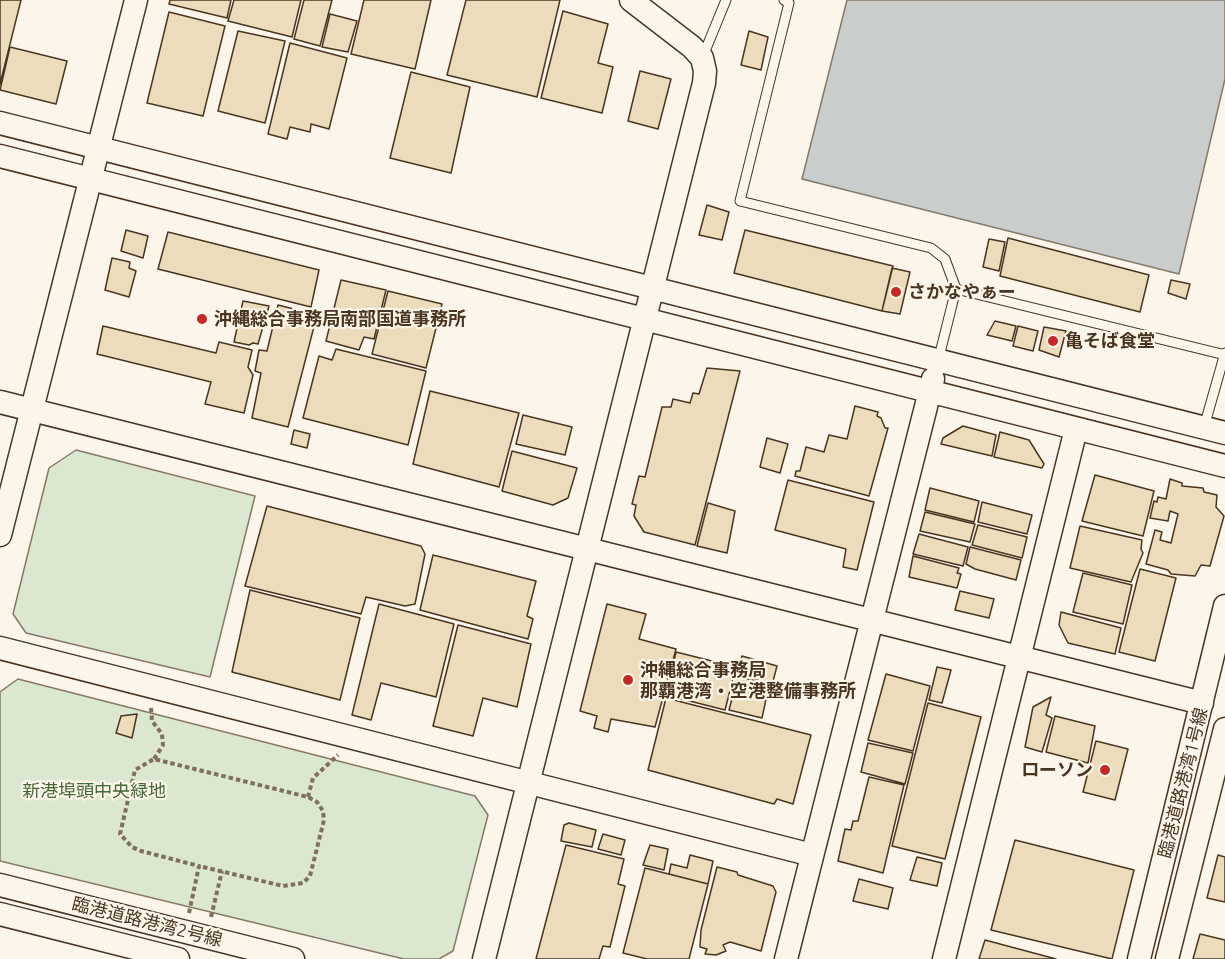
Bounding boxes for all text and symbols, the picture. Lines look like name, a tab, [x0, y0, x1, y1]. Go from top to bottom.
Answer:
place label: さかなやぁー	[908, 281, 1016, 303]
marker: さかなやぁー	[889, 285, 903, 299]
place label: 沖縄総合事務局南部国道事務所	[214, 308, 466, 330]
marker: 沖縄総合事務局南部国道事務所	[195, 312, 209, 326]
place label: 亀そば食堂	[1065, 330, 1155, 352]
marker: 亀そば食堂	[1046, 334, 1060, 348]
place label: 沖縄総合事務局 那覇港湾・空港整備事務所	[640, 659, 856, 702]
marker: 沖縄総合事務局 那覇港湾・空港整備事務所	[621, 673, 635, 687]
street label: 臨港道路港湾1号線	[1154, 706, 1212, 860]
place label: ローソン	[1021, 759, 1093, 781]
marker: ローソン	[1098, 763, 1112, 777]
park label: 新港埠頭中央緑地	[22, 780, 166, 802]
street label: 臨港道路港湾2号線	[70, 893, 224, 951]

